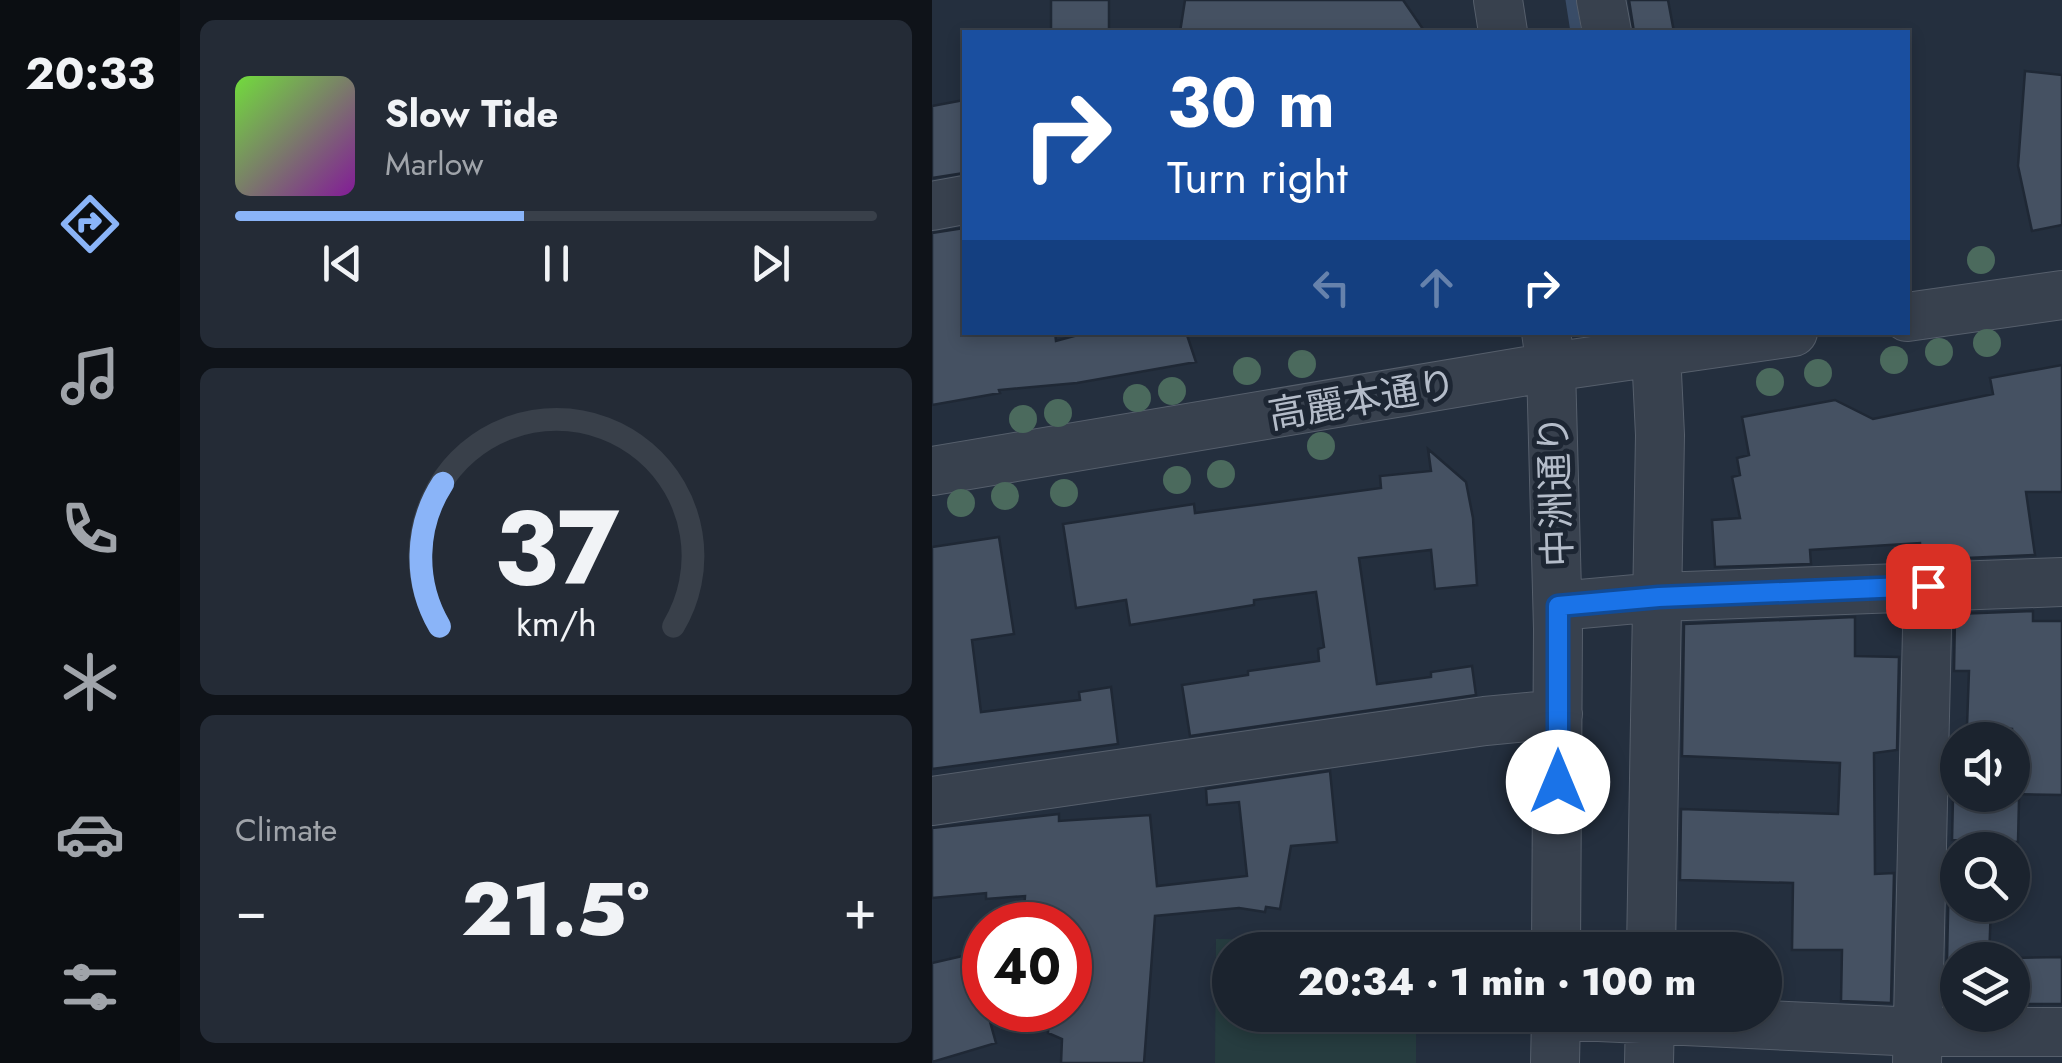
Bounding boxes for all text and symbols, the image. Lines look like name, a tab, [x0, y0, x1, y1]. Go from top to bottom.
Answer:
text: 20:33	[25, 41, 155, 106]
text: 30 m	[1167, 52, 1335, 153]
icon: right	[1002, 70, 1132, 200]
text: Slow Tide	[385, 86, 558, 141]
text: Marlow	[385, 141, 483, 187]
text: Turn right	[1167, 145, 1348, 210]
icon: directions	[55, 189, 125, 259]
icon: previous	[315, 236, 370, 291]
icon: pause	[529, 236, 584, 291]
icon: next	[743, 236, 798, 291]
icon: left	[1304, 260, 1359, 315]
icon: ahead	[1409, 260, 1464, 315]
icon: right	[1514, 260, 1569, 315]
icon: music	[55, 341, 125, 411]
street label: 高麗本通り	[1264, 355, 1460, 443]
street label: 中洲通り	[1525, 414, 1585, 568]
text: 37	[493, 473, 619, 623]
icon: phone	[55, 494, 125, 564]
pin	[1886, 544, 1971, 629]
icon: arrive	[1901, 559, 1956, 614]
text: km/h	[516, 598, 596, 649]
icon: climate	[55, 647, 125, 717]
map controls	[1940, 722, 2030, 1032]
button: sound	[1940, 722, 2030, 812]
position arrow	[1506, 730, 1610, 834]
icon: car	[55, 799, 125, 869]
text: Climate	[235, 807, 337, 853]
button: search	[1940, 832, 2030, 922]
text: 21.5°	[461, 855, 649, 963]
text: −	[235, 870, 267, 950]
text: +	[843, 870, 877, 950]
speed limit sign: 40	[962, 902, 1092, 1032]
button: layers	[1940, 942, 2030, 1032]
icon: filters	[55, 952, 125, 1022]
text: 20:34 · 1 min · 100 m	[1298, 954, 1696, 1009]

